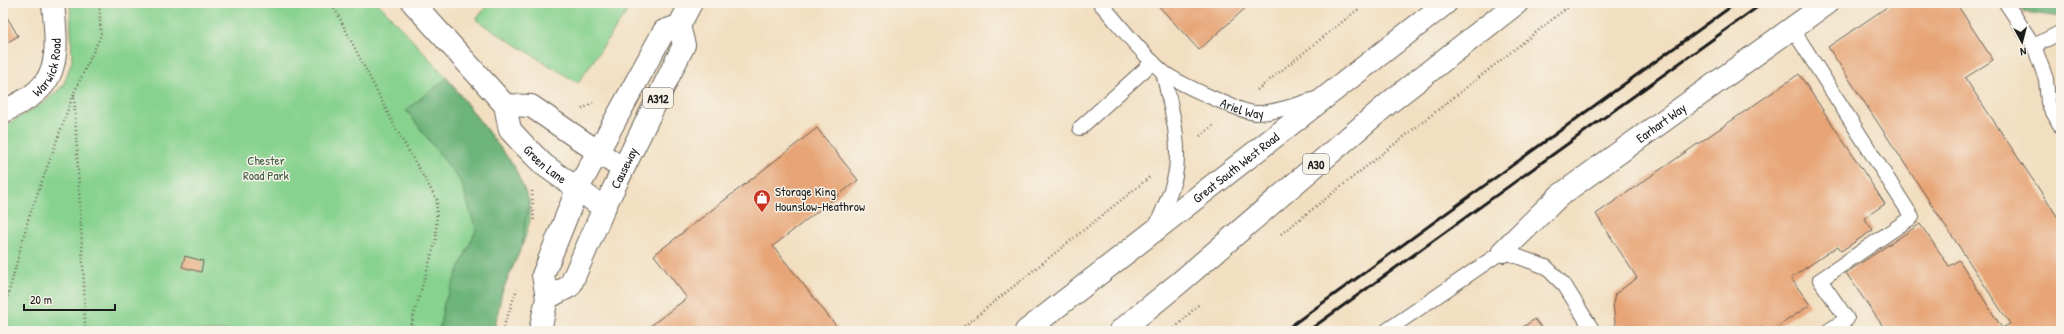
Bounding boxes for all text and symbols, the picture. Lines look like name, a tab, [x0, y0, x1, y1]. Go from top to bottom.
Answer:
north arrow	[2002, 22, 2042, 62]
street label: Warwick Road	[28, 38, 65, 101]
text: N	[2019, 45, 2027, 59]
road number: A312	[643, 88, 673, 108]
street label: Ariel Way	[1218, 93, 1265, 122]
street label: Earhart Way	[1632, 98, 1690, 147]
street label: Great South West Road	[1189, 128, 1283, 207]
street label: Green Lane	[520, 141, 570, 188]
street label: Causeway	[606, 143, 642, 191]
park label: Chester Road Park	[243, 151, 290, 184]
road number: A30	[1303, 154, 1329, 174]
place label: Storage King Hounslow-Heathrow	[775, 182, 865, 215]
shop icon: Storage King Hounslow-Heathrow	[752, 188, 772, 213]
scale bar	[24, 286, 115, 312]
text: 20 m	[30, 291, 52, 308]

